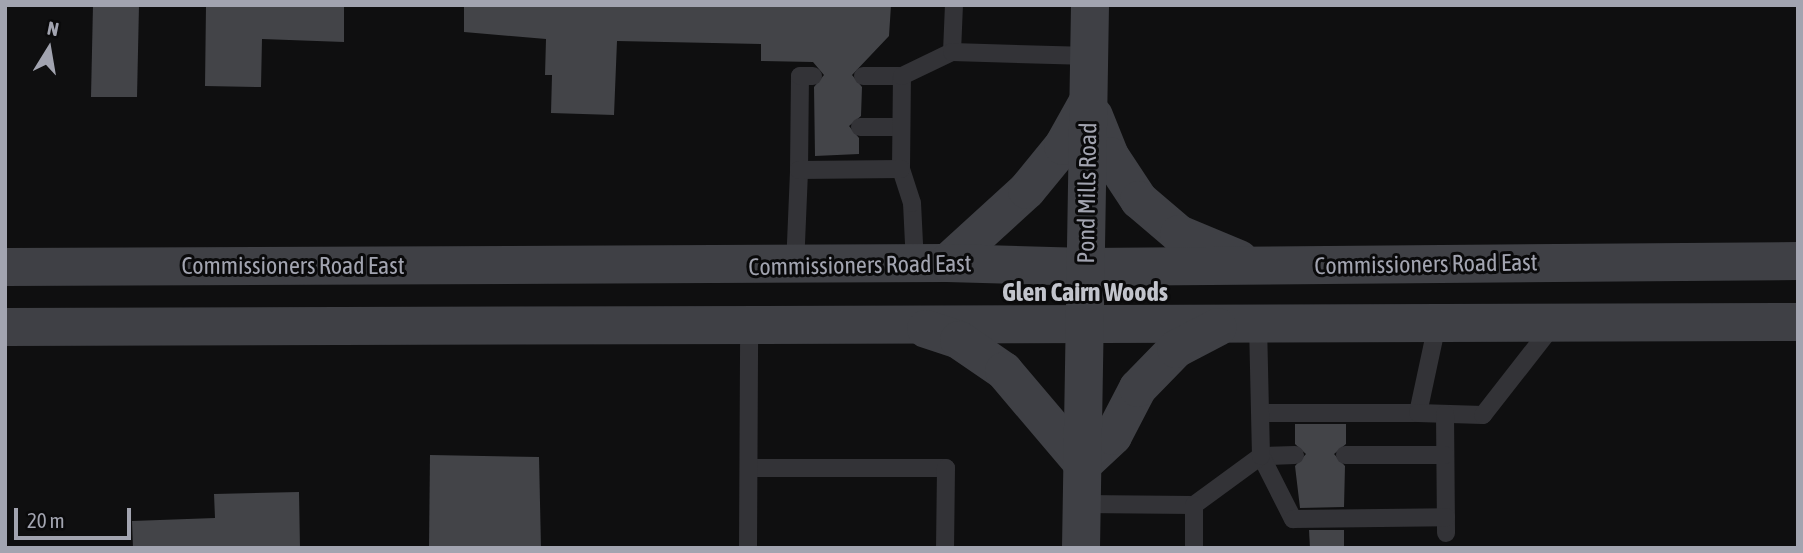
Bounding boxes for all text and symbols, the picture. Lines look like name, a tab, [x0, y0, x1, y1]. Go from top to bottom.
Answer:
north arrow	[14, 14, 84, 84]
text: N	[45, 17, 61, 40]
street label: Pond Mills Road	[1071, 122, 1103, 264]
street label: Commissioners Road East	[1314, 248, 1538, 280]
street label: Commissioners Road East	[748, 249, 972, 281]
street label: Commissioners Road East	[181, 252, 405, 280]
district label: Glen Cairn Woods	[1002, 277, 1168, 309]
scale bar	[18, 494, 135, 538]
text: 20 m	[27, 508, 65, 532]

